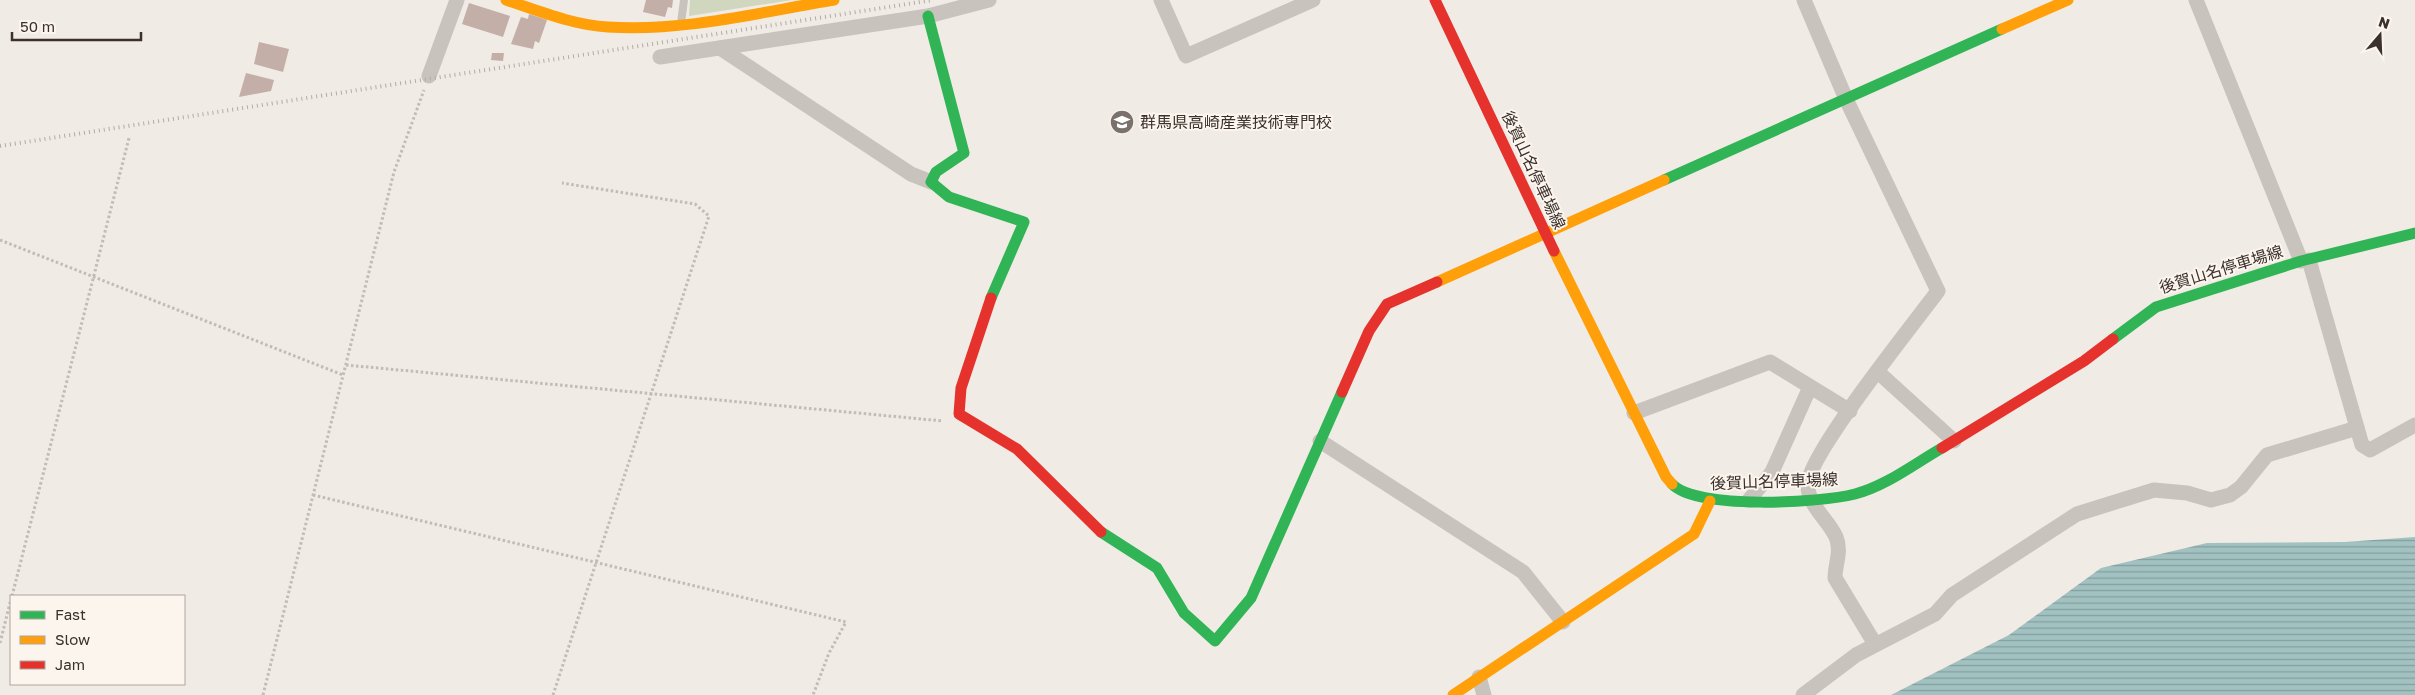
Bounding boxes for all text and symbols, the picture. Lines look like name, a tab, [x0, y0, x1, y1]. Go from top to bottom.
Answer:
scale bar	[12, 10, 141, 42]
north arrow	[2355, 10, 2405, 60]
text: N	[2377, 12, 2392, 32]
text: 50 m	[20, 17, 55, 35]
street label: 後賀山名停車場線	[1498, 108, 1570, 232]
school or university icon: 群馬県高崎産業技術専門校	[1109, 109, 1135, 135]
place label: 群馬県高崎産業技術専門校	[1140, 112, 1332, 132]
street label: 後賀山名停車場線	[2157, 241, 2285, 297]
street label: 後賀山名停車場線	[1710, 469, 1838, 493]
legend	[10, 595, 185, 685]
text: Fast	[55, 605, 86, 623]
text: Slow	[55, 630, 90, 648]
text: Jam	[55, 655, 85, 673]

